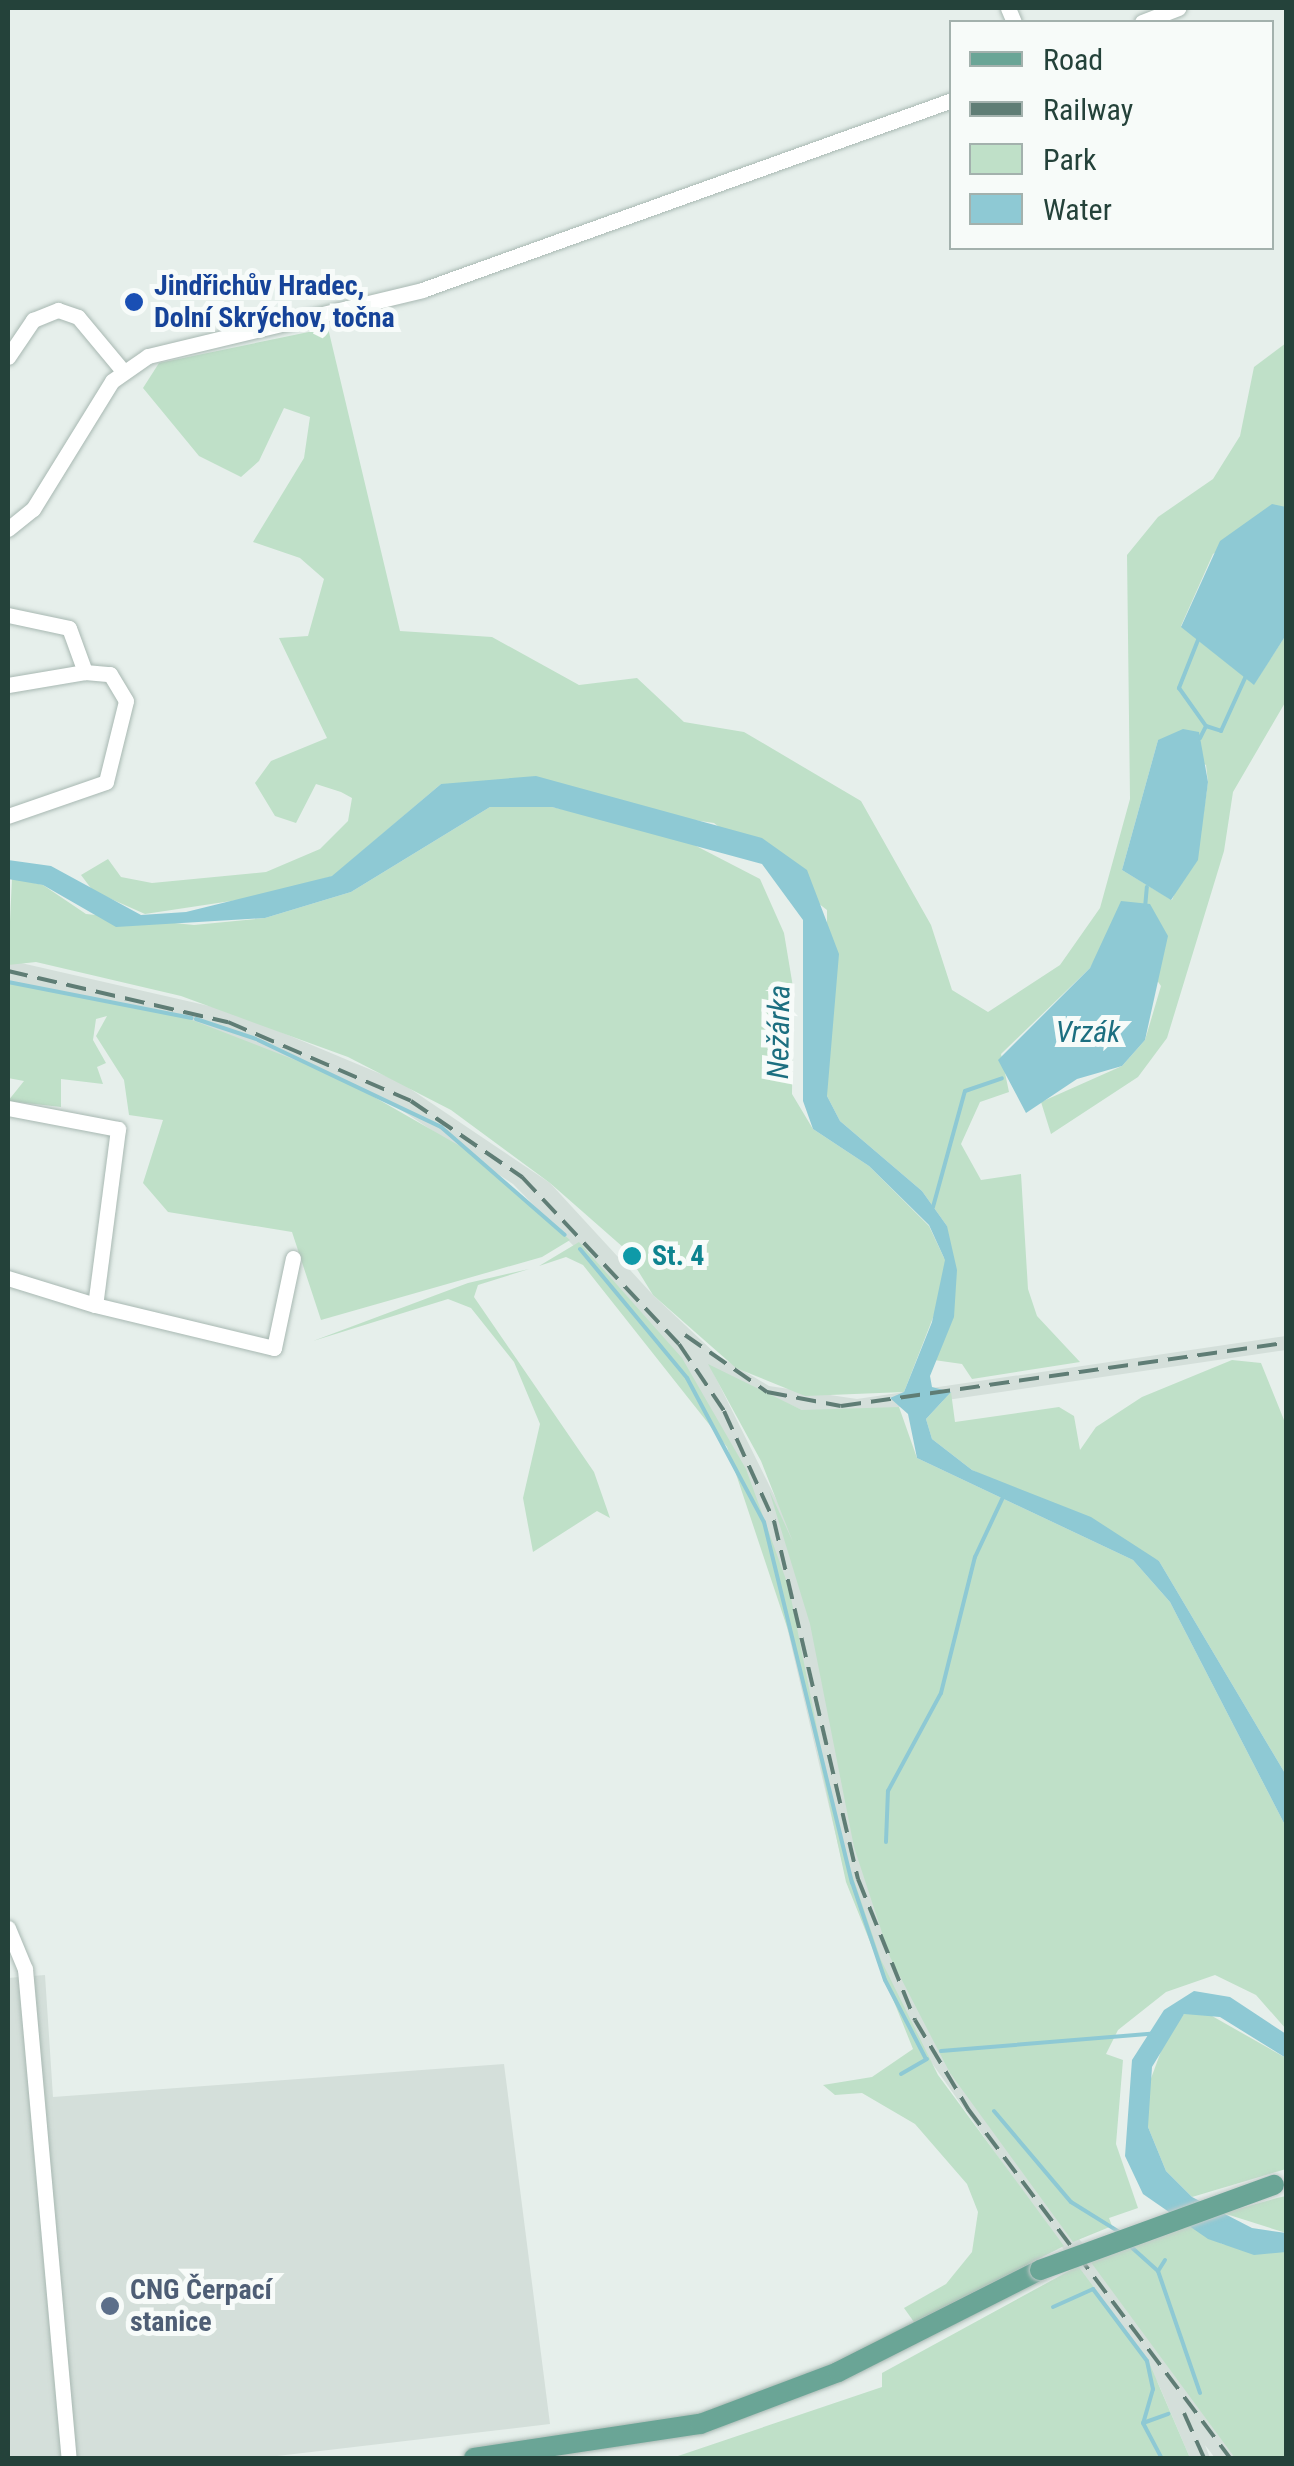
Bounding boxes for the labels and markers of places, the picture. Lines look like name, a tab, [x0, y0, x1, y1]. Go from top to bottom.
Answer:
place label: Jindřichův Hradec, Dolní Skrýchov, točna	[154, 269, 395, 335]
marker: Jindřichův Hradec, Dolní Skrýchov, točna	[123, 291, 145, 313]
place label: St. 4	[652, 1239, 704, 1273]
marker: St. 4	[621, 1245, 643, 1267]
place label: CNG Čerpací stanice	[130, 2273, 272, 2339]
marker: CNG Čerpací stanice	[99, 2295, 121, 2317]

